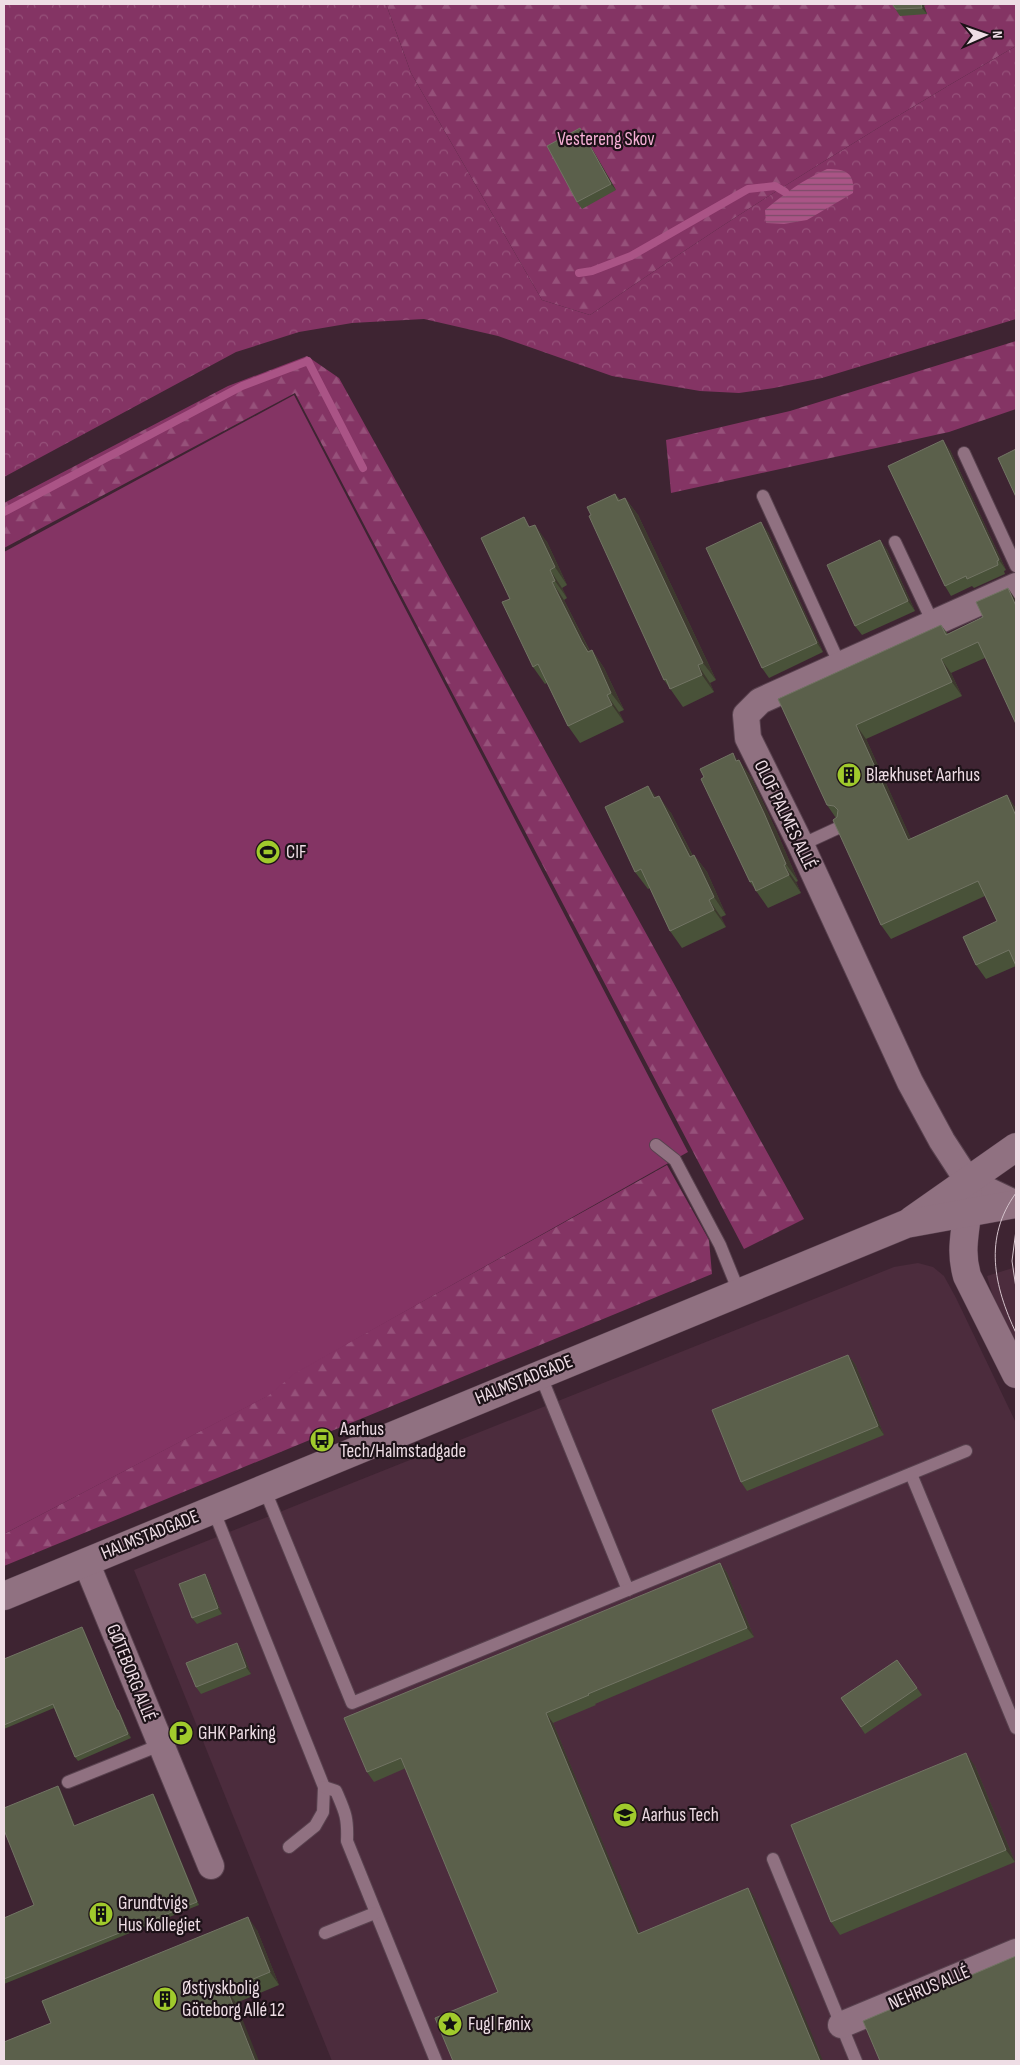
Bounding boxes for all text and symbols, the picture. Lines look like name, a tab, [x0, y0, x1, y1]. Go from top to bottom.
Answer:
north arrow	[960, 10, 1010, 60]
text: N	[989, 31, 1006, 39]
park label: Vestereng Skov	[557, 128, 655, 151]
street label: OLOF PALMES ALLÉ	[749, 756, 821, 874]
building icon: Blækhuset Aarhus	[836, 762, 862, 788]
place label: Blækhuset Aarhus	[866, 764, 980, 787]
sports icon: CIF	[255, 839, 281, 865]
place label: CIF	[286, 841, 307, 864]
street label: HALMSTADGADE	[472, 1350, 576, 1410]
place label: Aarhus Tech/Halmstadgade	[339, 1418, 466, 1463]
bus stop icon: Aarhus Tech/Halmstadgade	[309, 1427, 335, 1453]
street label: HALMSTADGADE	[98, 1505, 202, 1565]
street label: GØTEBORG ALLÉ	[101, 1621, 161, 1725]
parking icon: GHK Parking	[168, 1720, 194, 1746]
place label: GHK Parking	[198, 1722, 276, 1745]
school or university icon: Aarhus Tech	[612, 1802, 638, 1828]
place label: Aarhus Tech	[641, 1804, 719, 1827]
place label: Grundtvigs Hus Kollegiet	[118, 1892, 201, 1937]
building icon: Grundtvigs Hus Kollegiet	[88, 1901, 114, 1927]
street label: NEHRUS ALLÉ	[885, 1961, 973, 2015]
place label: Østjyskbolig Göteborg Allé 12	[182, 1977, 285, 2022]
building icon: Østjyskbolig Göteborg Allé 12	[152, 1986, 178, 2012]
place icon: Fugl Fønix	[437, 2011, 463, 2037]
place label: Fugl Fønix	[468, 2013, 531, 2036]

